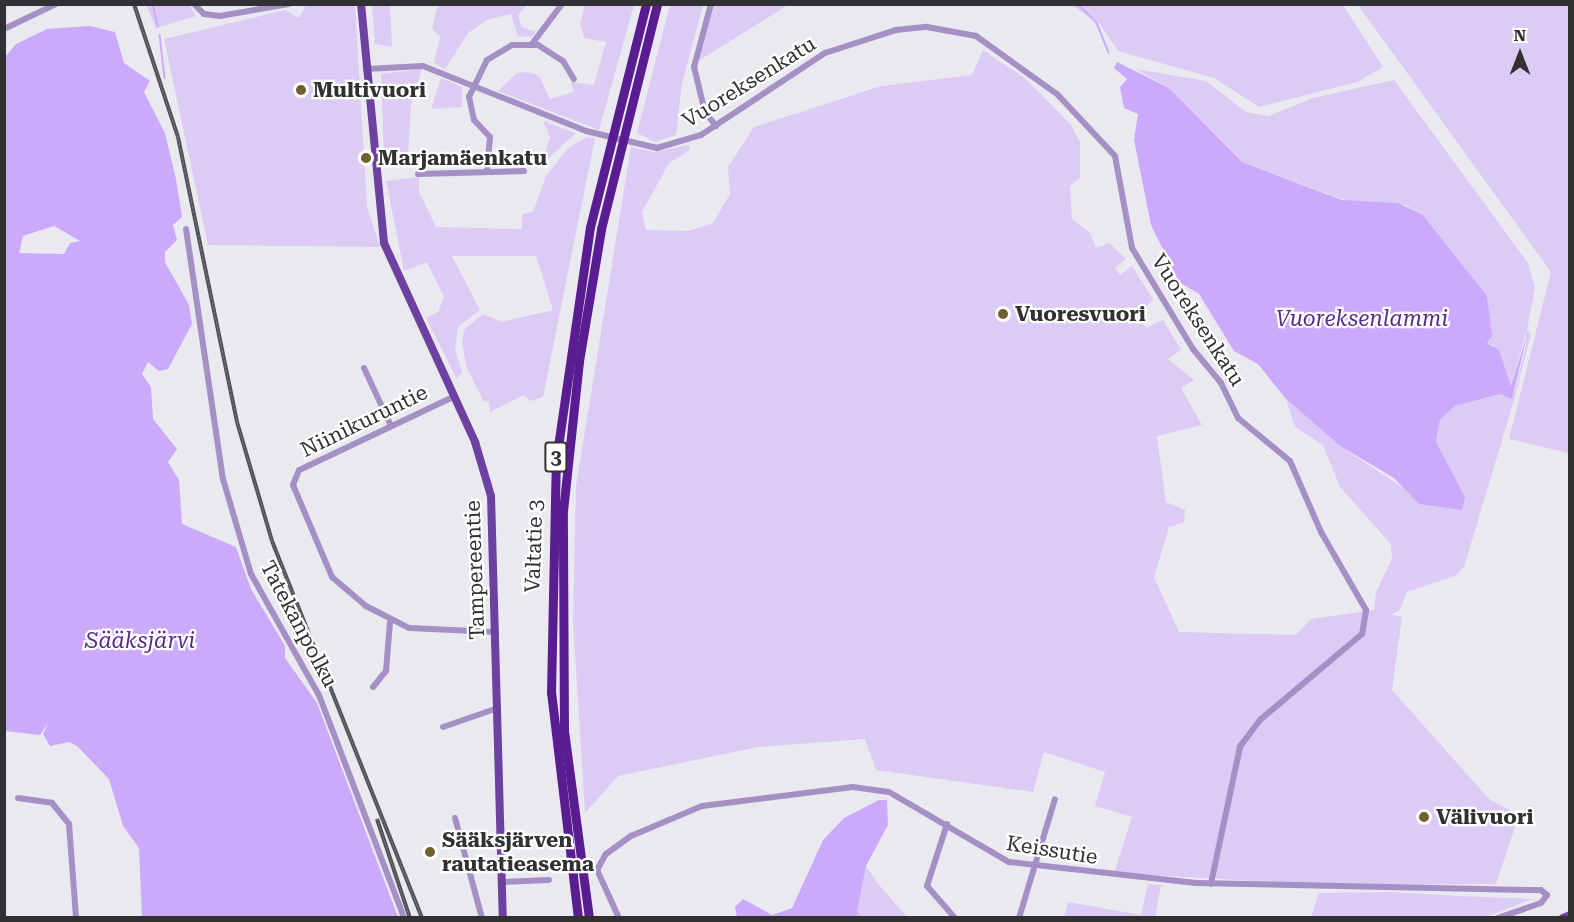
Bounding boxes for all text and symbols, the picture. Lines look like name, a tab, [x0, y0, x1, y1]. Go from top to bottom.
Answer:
north arrow	[1490, 24, 1550, 84]
text: N	[1514, 26, 1526, 45]
street label: Vuoreksenkatu	[678, 31, 820, 133]
place label: Multivuori	[313, 77, 426, 103]
marker: Multivuori	[294, 83, 308, 97]
place label: Marjamäenkatu	[378, 145, 547, 171]
marker: Marjamäenkatu	[359, 151, 373, 165]
street label: Vuoreksenkatu	[1146, 249, 1250, 391]
place label: Vuoresvuori	[1015, 301, 1146, 327]
water label: Vuoreksenlammi	[1276, 306, 1448, 332]
marker: Vuoresvuori	[996, 307, 1010, 321]
street label: Niinikuruntie	[296, 379, 432, 463]
road number: 3	[544, 440, 568, 474]
street label: Valtatie 3	[520, 499, 548, 593]
street label: Tampereentie	[460, 500, 490, 640]
street label: Tatekanpolku	[255, 556, 343, 692]
water label: Sääksjärvi	[85, 628, 195, 654]
place label: Välivuori	[1436, 804, 1533, 830]
marker: Välivuori	[1417, 810, 1431, 824]
place label: Sääksjärven rautatieasema	[442, 827, 594, 877]
street label: Keissutie	[1005, 830, 1099, 870]
marker: Sääksjärven rautatieasema	[423, 845, 437, 859]

